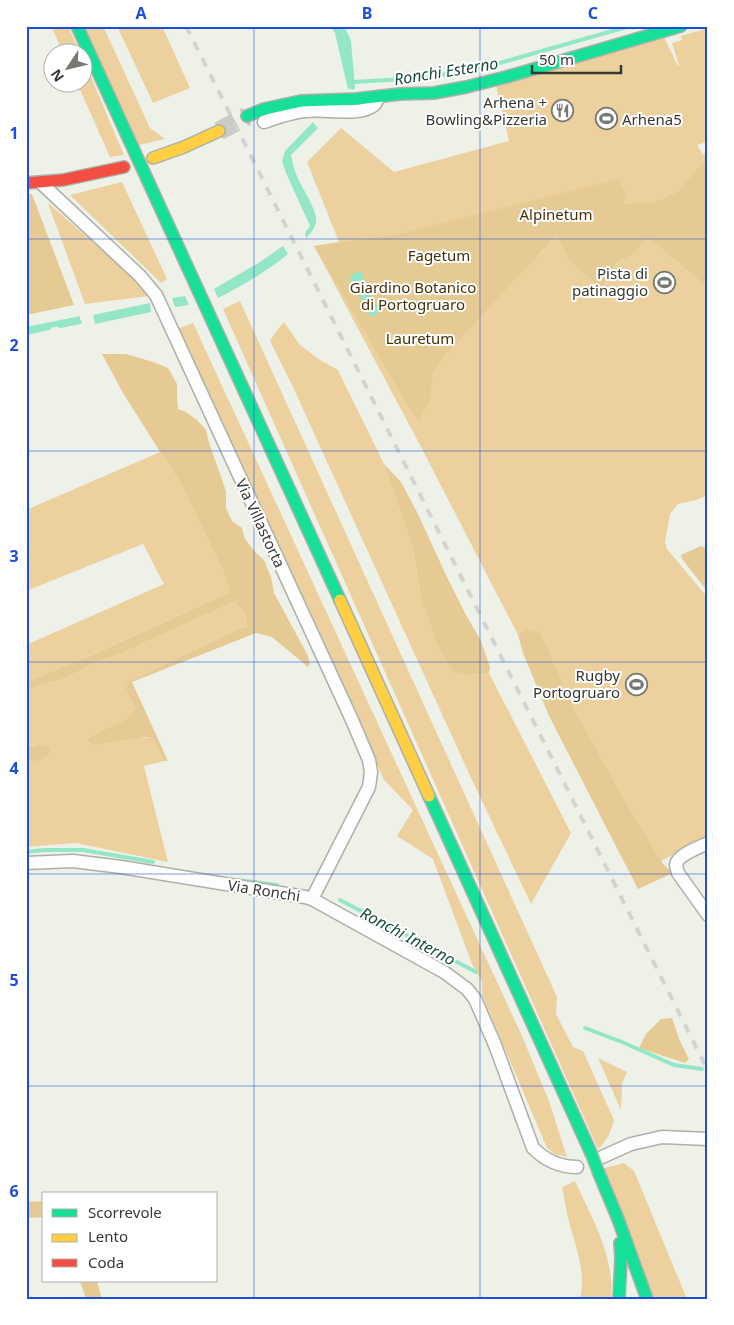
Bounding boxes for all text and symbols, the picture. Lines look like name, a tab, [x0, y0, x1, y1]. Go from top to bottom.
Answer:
text: A	[135, 2, 147, 24]
text: B	[362, 2, 372, 24]
text: C	[588, 2, 598, 24]
north arrow	[42, 42, 92, 92]
scale bar	[532, 42, 620, 74]
text: 50 m	[539, 49, 574, 69]
water label: Ronchi Esterno	[392, 52, 500, 90]
text: N	[46, 66, 68, 86]
place label: Arhena + Bowling&Pizzeria	[425, 92, 547, 129]
restaurant icon: Arhena + Bowling&Pizzeria	[551, 99, 575, 123]
sports icon: Arhena5	[594, 107, 618, 131]
place label: Arhena5	[622, 109, 682, 129]
text: 1	[9, 122, 19, 144]
park label: Alpinetum	[520, 204, 593, 224]
park label: Fagetum	[408, 245, 470, 265]
place label: Pista di patinaggio	[572, 263, 648, 300]
sports icon: Pista di patinaggio	[652, 270, 676, 294]
park label: Giardino Botanico di Portogruaro	[350, 277, 476, 314]
park label: Lauretum	[386, 328, 454, 348]
text: 2	[9, 334, 19, 356]
street label: Via Villastorta	[232, 475, 290, 571]
text: 3	[9, 545, 19, 567]
place label: Rugby Portogruaro	[533, 665, 620, 702]
sports icon: Rugby Portogruaro	[624, 672, 648, 696]
text: 4	[9, 757, 19, 779]
street label: Via Ronchi	[226, 874, 302, 906]
water label: Ronchi Interno	[357, 902, 459, 970]
text: 5	[9, 969, 19, 991]
text: 6	[9, 1180, 19, 1202]
legend	[42, 1192, 218, 1282]
text: Scorrevole	[88, 1202, 162, 1222]
text: Lento	[88, 1226, 128, 1246]
text: Coda	[88, 1252, 124, 1272]

